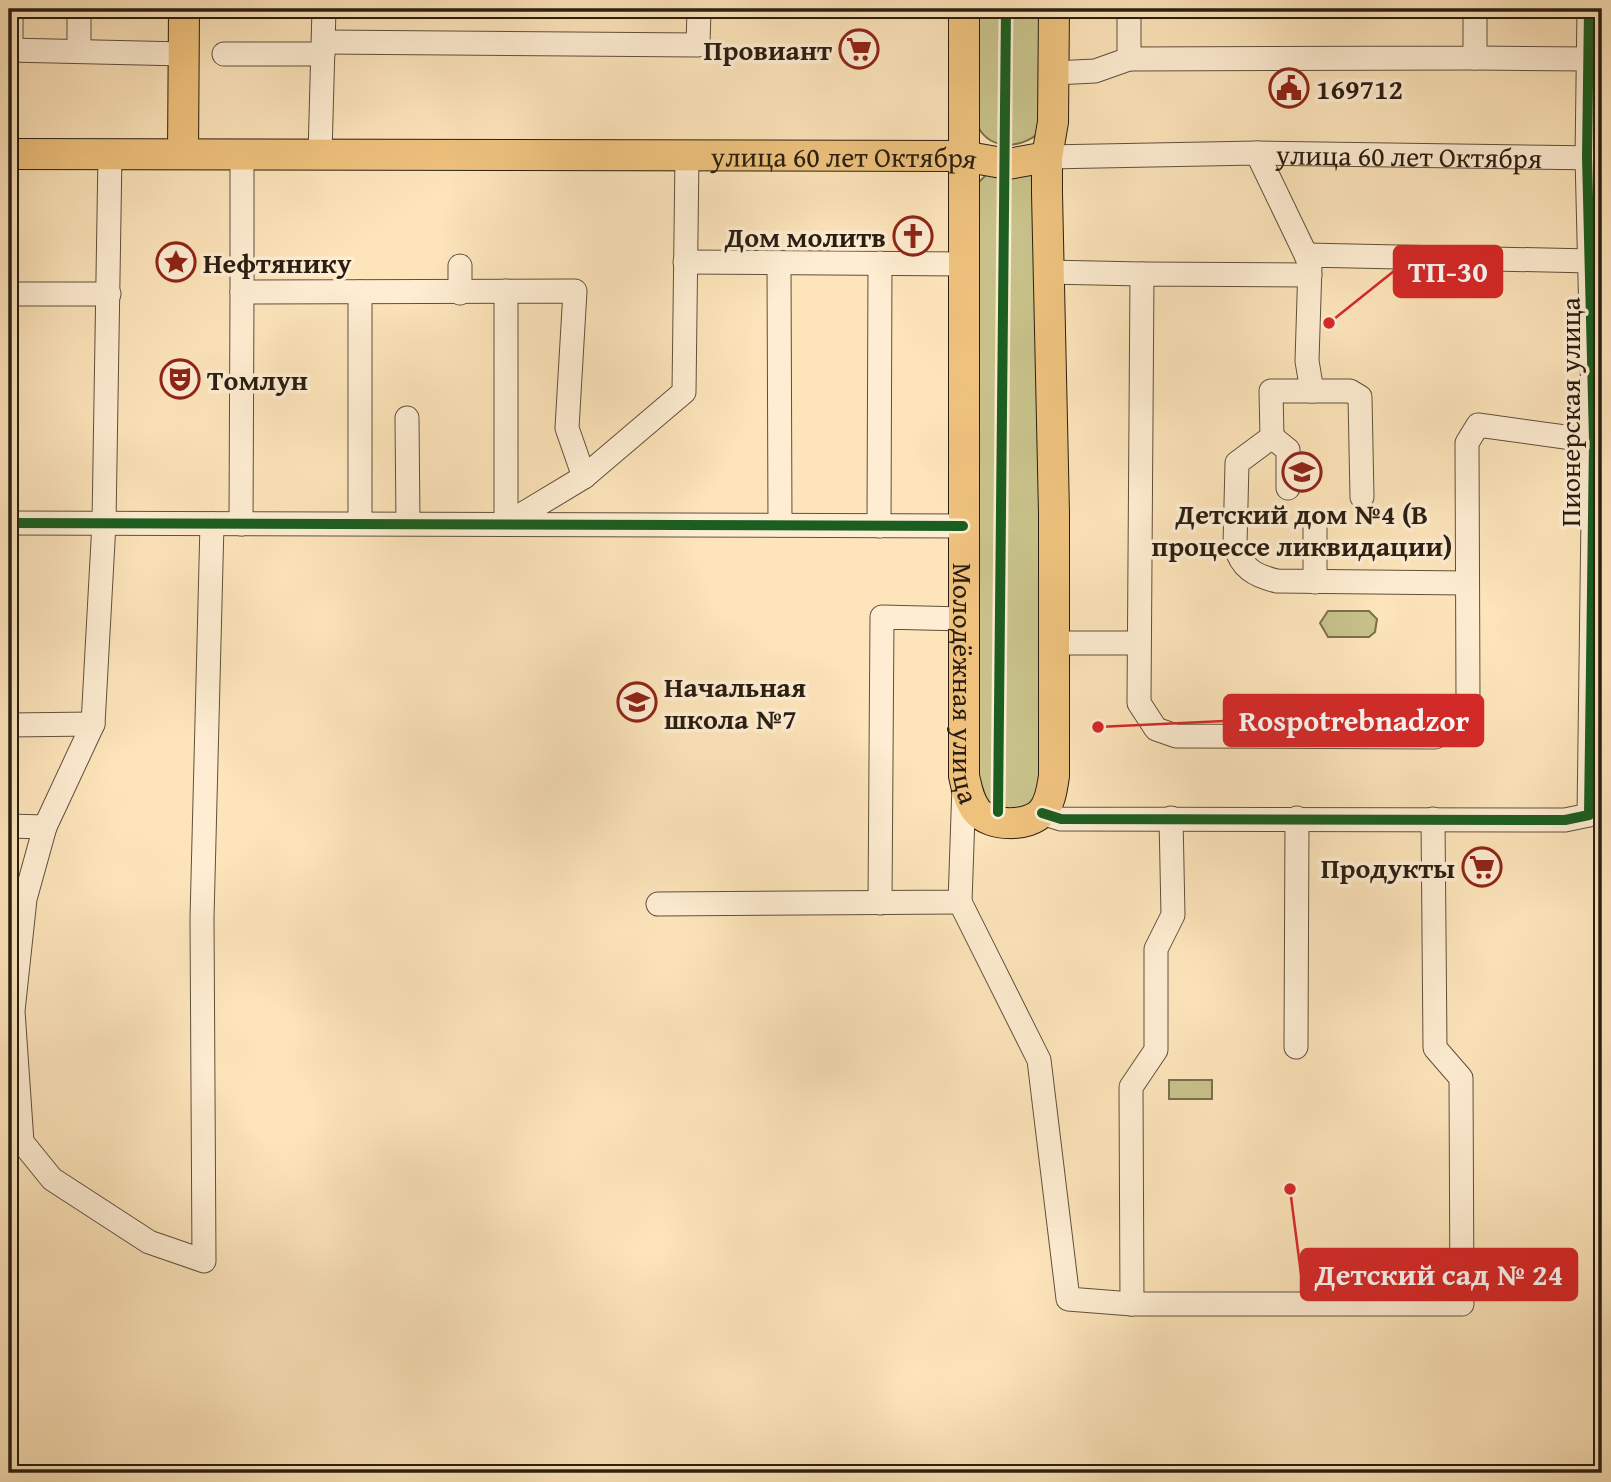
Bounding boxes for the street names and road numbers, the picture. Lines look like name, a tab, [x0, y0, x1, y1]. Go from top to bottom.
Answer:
street label: улица 60 лет Октября	[1275, 133, 1542, 178]
street label: улица 60 лет Октября	[710, 135, 980, 179]
street label: Пионерская улица	[1549, 296, 1590, 527]
street label: Молодёжная улица	[944, 563, 991, 809]

